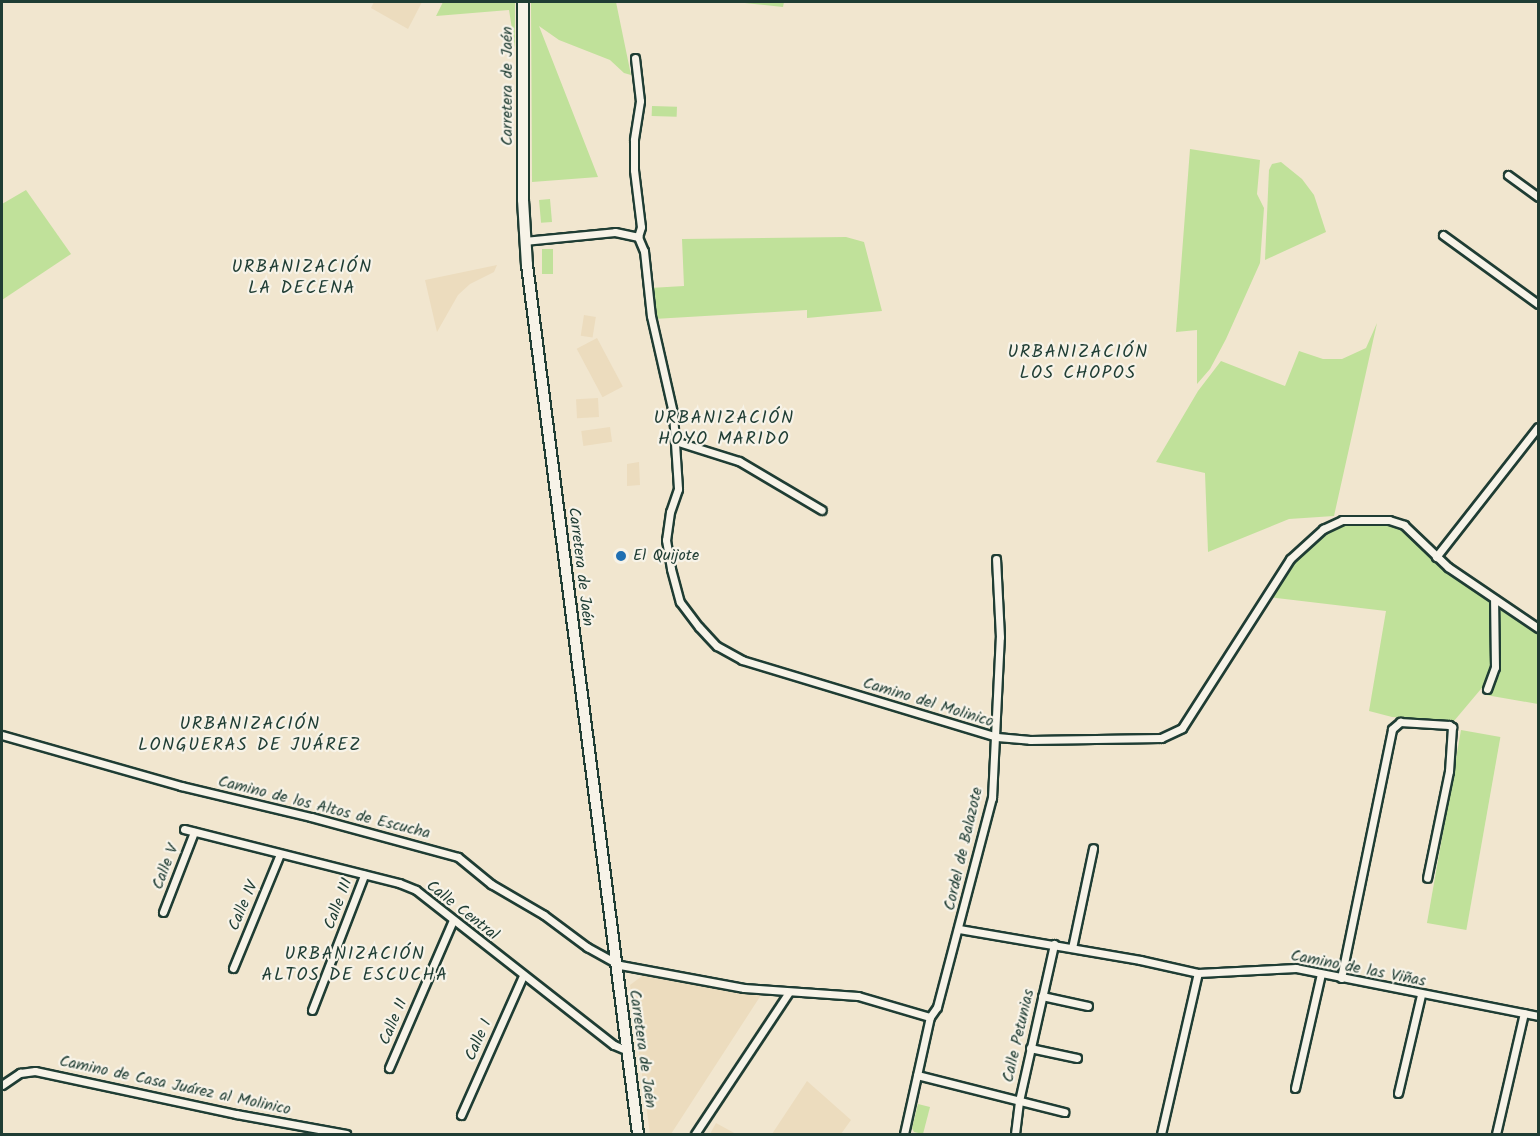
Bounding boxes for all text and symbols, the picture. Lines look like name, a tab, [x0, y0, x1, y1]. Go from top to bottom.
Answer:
street label: Carretera de Jaén	[498, 26, 518, 146]
district label: URBANIZACIÓN LA DECENA	[231, 258, 373, 300]
district label: URBANIZACIÓN LOS CHOPOS	[1007, 343, 1149, 386]
district label: URBANIZACIÓN HOYO MARIDO	[653, 409, 795, 452]
street label: Carretera de Jaén	[563, 506, 597, 628]
place label: El Quijote	[633, 546, 699, 566]
marker: El Quijote	[614, 549, 628, 563]
street label: Camino del Molinico	[860, 674, 996, 732]
district label: URBANIZACIÓN LONGUERAS DE JUÁREZ	[138, 715, 362, 758]
street label: Camino de los Altos de Escucha	[216, 772, 432, 844]
street label: Cordel de Balazote	[940, 785, 988, 913]
street label: Calle V	[149, 842, 183, 892]
street label: Calle III	[320, 876, 358, 932]
street label: Calle Central	[422, 877, 502, 945]
street label: Calle IV	[225, 878, 263, 934]
district label: URBANIZACIÓN ALTOS DE ESCUCHA	[262, 945, 448, 988]
street label: Camino de las Viñas	[1289, 946, 1427, 992]
street label: Carretera de Jaén	[624, 988, 660, 1110]
street label: Calle Petunias	[999, 988, 1039, 1084]
street label: Calle II	[376, 996, 412, 1048]
street label: Calle I	[461, 1016, 497, 1064]
street label: Camino de Casa Juárez al Molinico	[58, 1052, 292, 1120]

